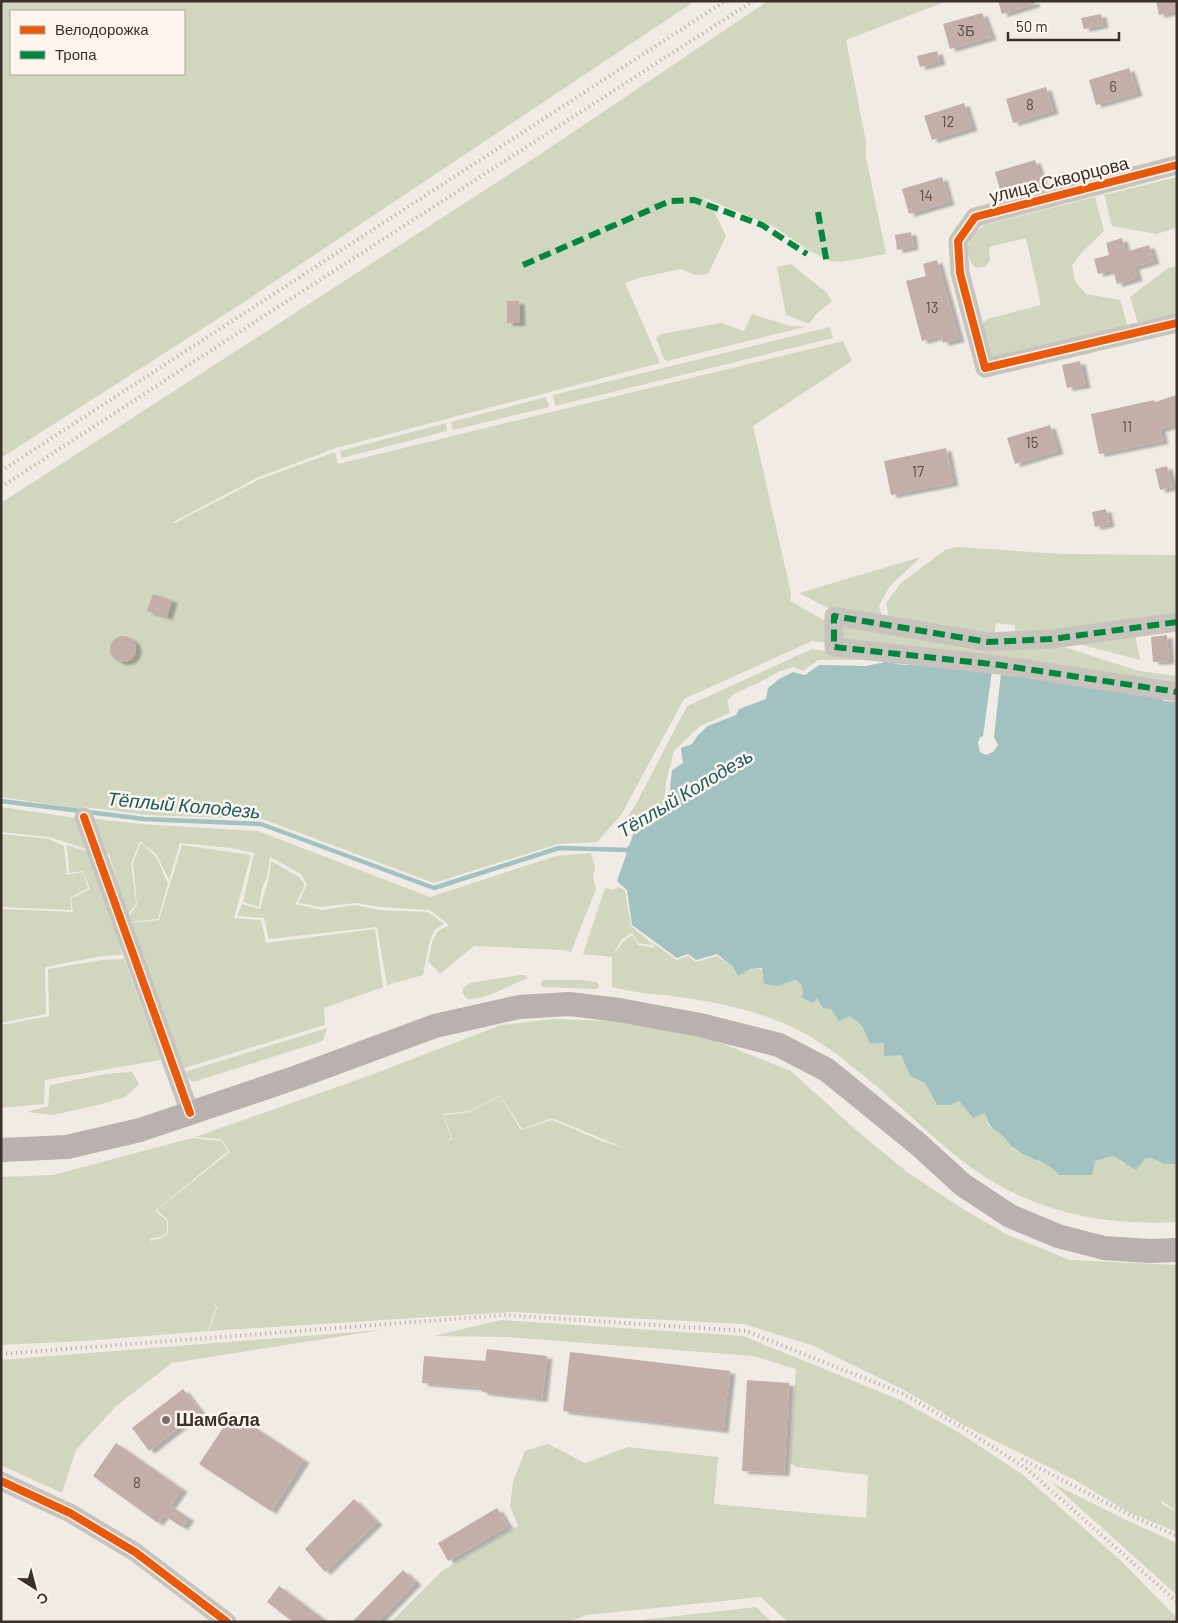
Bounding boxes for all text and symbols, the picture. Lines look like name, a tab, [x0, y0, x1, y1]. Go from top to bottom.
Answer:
legend	[10, 10, 185, 75]
scale bar	[1008, 10, 1119, 42]
text: 50 m	[1016, 17, 1048, 35]
text: Велодорожка	[55, 20, 149, 38]
house number: 3Б	[957, 21, 975, 39]
text: Тропа	[55, 45, 97, 63]
house number: 6	[1109, 77, 1117, 95]
house number: 8	[1026, 95, 1034, 113]
house number: 12	[941, 112, 955, 130]
street label: улица Скворцова	[987, 151, 1132, 207]
house number: 14	[919, 186, 933, 204]
house number: 13	[926, 298, 938, 316]
house number: 11	[1122, 417, 1132, 435]
house number: 15	[1026, 433, 1038, 451]
house number: 17	[912, 462, 924, 480]
water label: Тёплый Колодезь	[613, 743, 757, 842]
water label: Тёплый Колодезь	[106, 786, 262, 823]
place label: Шамбала	[176, 1408, 261, 1430]
marker: Шамбала	[160, 1414, 172, 1426]
house number: 8	[133, 1473, 141, 1491]
north arrow	[10, 1563, 60, 1613]
text: С	[34, 1589, 52, 1609]

